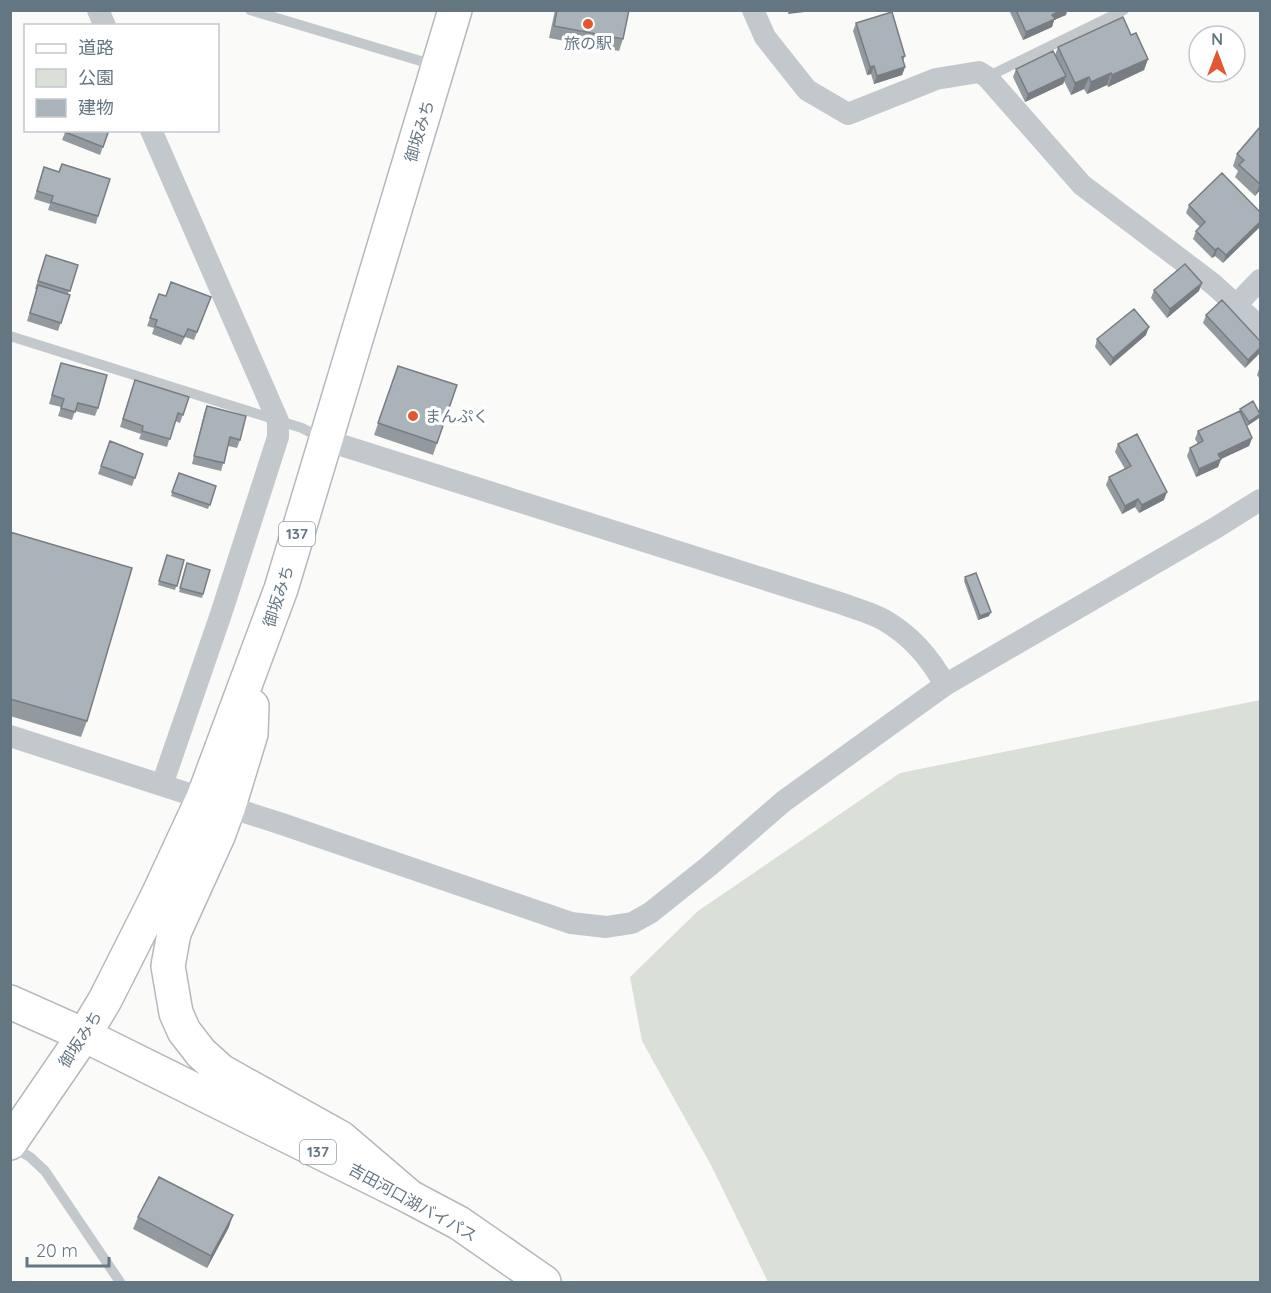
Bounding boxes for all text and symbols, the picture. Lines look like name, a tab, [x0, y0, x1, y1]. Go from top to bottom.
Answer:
marker: 旅の駅	[581, 17, 595, 31]
legend	[24, 24, 219, 132]
north arrow	[1187, 24, 1247, 84]
text: N	[1211, 29, 1223, 49]
place label: 旅の駅	[564, 33, 612, 53]
text: 道路	[78, 36, 114, 59]
text: 公園	[78, 66, 114, 89]
text: 建物	[78, 96, 114, 119]
street label: 御坂みち	[400, 97, 438, 165]
place label: まんぷく	[425, 406, 489, 426]
marker: まんぷく	[406, 409, 420, 423]
road number: 137	[279, 522, 315, 546]
street label: 御坂みち	[259, 562, 297, 630]
street label: 御坂みち	[54, 1007, 106, 1071]
road number: 137	[300, 1140, 336, 1164]
street label: 吉田河口湖バイパス	[345, 1158, 481, 1246]
scale bar	[27, 1230, 110, 1268]
text: 20 m	[36, 1239, 78, 1262]

